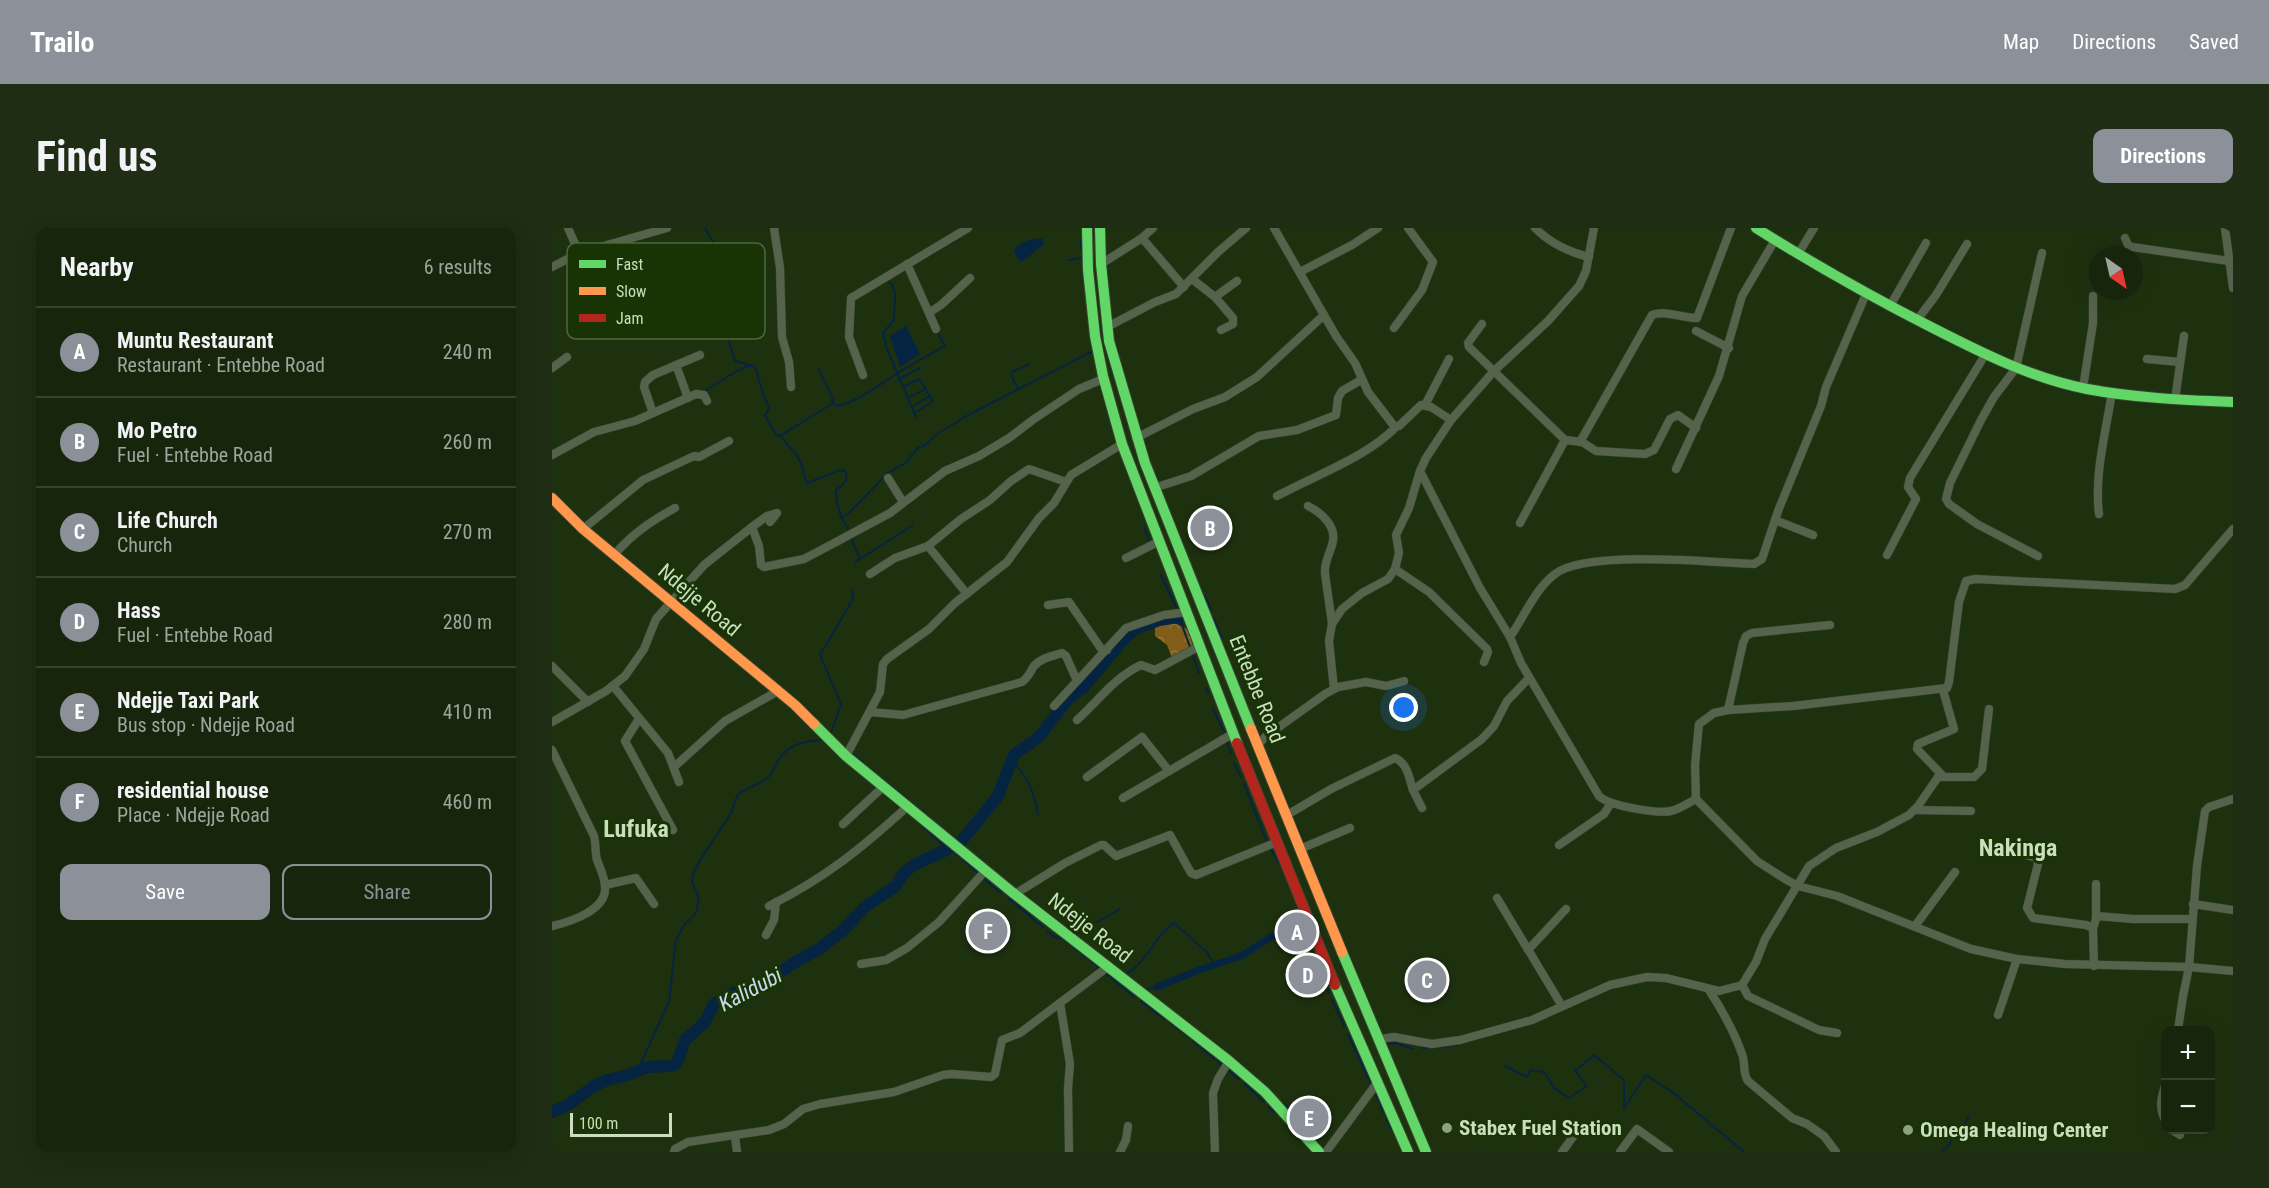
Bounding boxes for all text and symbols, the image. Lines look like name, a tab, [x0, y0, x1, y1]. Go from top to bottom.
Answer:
text: Trailo	[30, 26, 94, 59]
text: Map	[2003, 30, 2039, 54]
text: Directions	[2072, 30, 2156, 54]
text: Saved	[2189, 30, 2239, 54]
button: Directions	[2093, 129, 2233, 183]
text: Find us	[36, 132, 157, 181]
legend	[567, 243, 765, 339]
north arrow	[2089, 246, 2143, 300]
text: Nearby	[60, 252, 134, 282]
text: 6 results	[424, 255, 492, 279]
text: Fast	[616, 255, 643, 274]
text: Slow	[616, 282, 646, 301]
text: Jam	[616, 309, 643, 328]
text: Muntu Restaurant	[117, 328, 273, 353]
text: A	[74, 340, 85, 364]
text: 240 m	[443, 340, 492, 364]
text: Restaurant · Entebbe Road	[117, 353, 325, 377]
text: Mo Petro	[117, 418, 197, 443]
text: B	[74, 430, 85, 454]
text: 260 m	[443, 430, 492, 454]
text: Fuel · Entebbe Road	[117, 443, 273, 467]
pin: B	[1190, 506, 1230, 550]
text: Life Church	[117, 508, 218, 533]
text: C	[74, 520, 85, 544]
text: 270 m	[443, 520, 492, 544]
text: Church	[117, 533, 172, 557]
street label: Ndejje Road	[653, 559, 745, 641]
text: Hass	[117, 598, 161, 623]
text: D	[74, 610, 85, 634]
text: 280 m	[443, 610, 492, 634]
text: Fuel · Entebbe Road	[117, 623, 273, 647]
street label: Entebbe Road	[1224, 632, 1290, 746]
text: Ndejje Taxi Park	[117, 688, 259, 713]
your location	[1389, 693, 1418, 722]
text: E	[75, 700, 84, 724]
text: 410 m	[443, 700, 492, 724]
text: Bus stop · Ndejje Road	[117, 713, 295, 737]
text: residential house	[117, 778, 269, 803]
text: F	[75, 790, 84, 814]
text: 460 m	[443, 790, 492, 814]
text: Place · Ndejje Road	[117, 803, 270, 827]
district label: Lufuka	[603, 815, 669, 843]
district label: Nakinga	[1979, 834, 2057, 862]
button: Save	[60, 864, 270, 920]
button: Share	[282, 864, 492, 920]
street label: Ndejje Road	[1043, 888, 1137, 968]
pin: F	[968, 908, 1008, 954]
pin: A	[1278, 910, 1316, 954]
pin: D	[1288, 952, 1328, 998]
pin: C	[1408, 958, 1446, 1002]
water label: Kalidubi	[714, 962, 786, 1016]
map controls	[2161, 1026, 2215, 1134]
button: +	[2161, 1026, 2215, 1080]
button: −	[2161, 1080, 2215, 1134]
pin: E	[1290, 1096, 1329, 1140]
scale bar	[570, 1110, 672, 1138]
text: 100 m	[579, 1114, 618, 1133]
place label: Stabex Fuel Station	[1459, 1116, 1622, 1140]
place label: Omega Healing Center	[1920, 1118, 2109, 1142]
marker: Stabex Fuel Station	[1440, 1121, 1454, 1135]
marker: Omega Healing Center	[1901, 1123, 1915, 1137]

